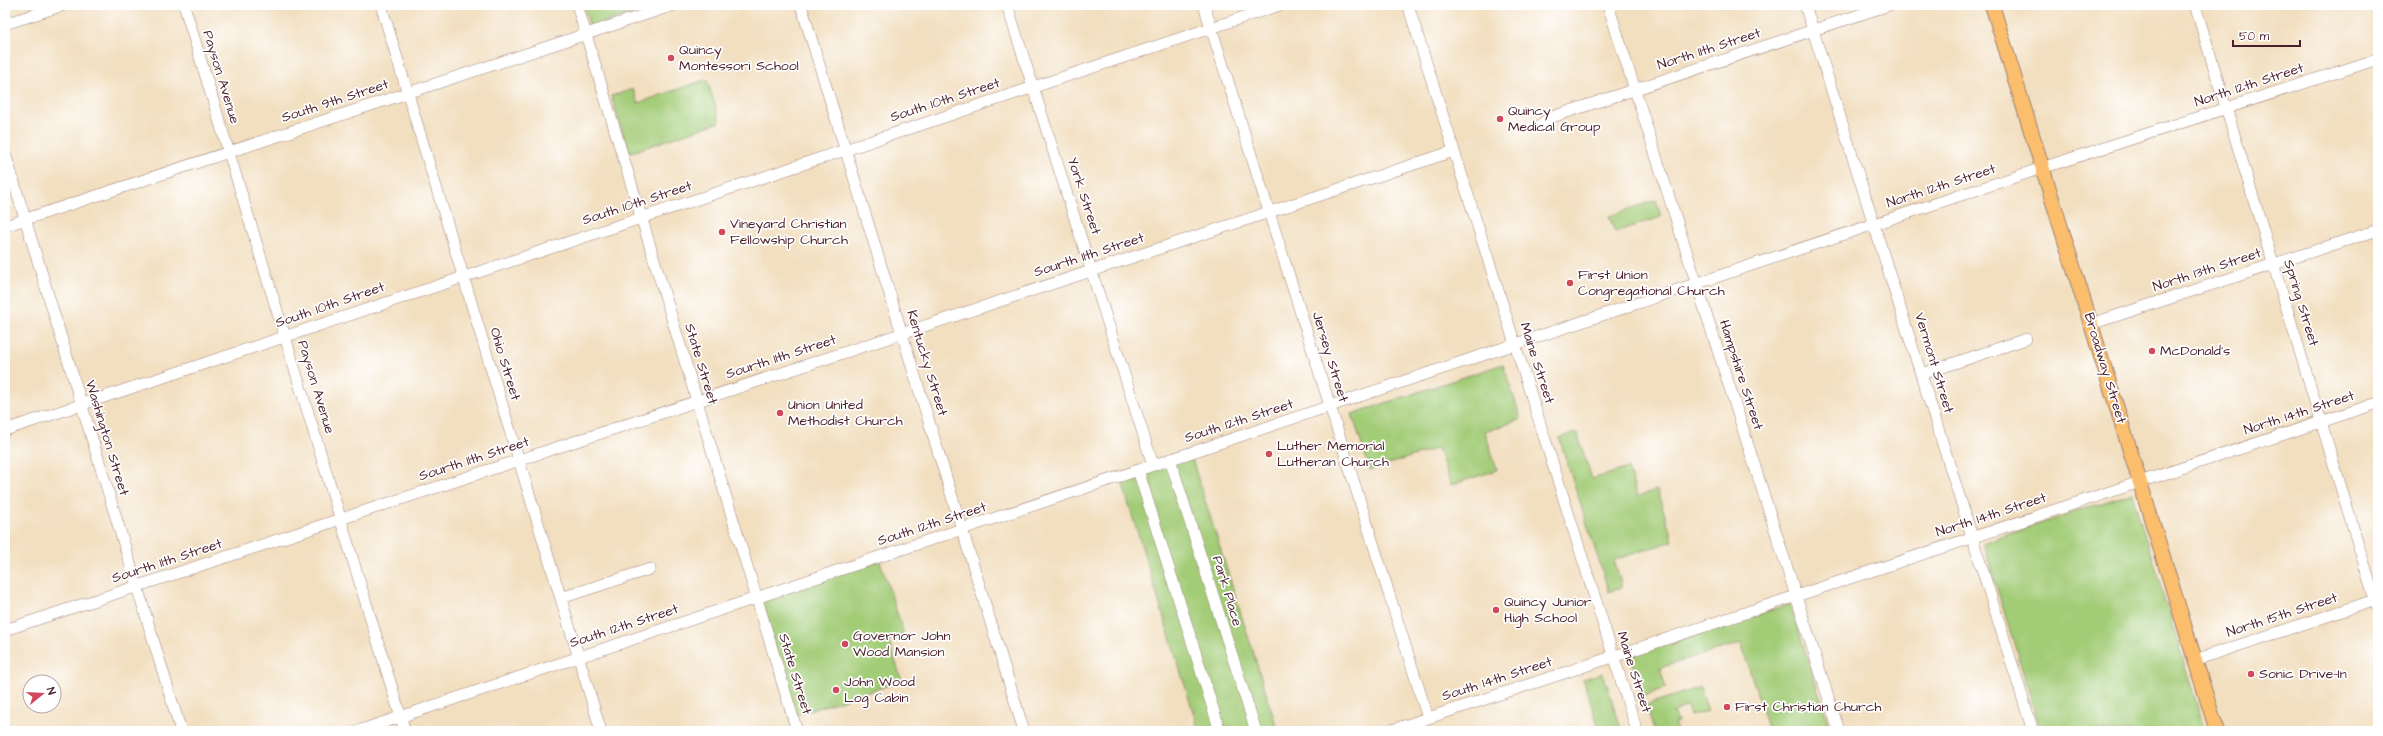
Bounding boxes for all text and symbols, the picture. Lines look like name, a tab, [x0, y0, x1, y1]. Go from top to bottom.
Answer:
scale bar	[2233, 22, 2300, 48]
street label: North 11th Street	[1655, 23, 1764, 75]
street label: Payson Avenue	[197, 28, 245, 127]
text: 50 m	[2239, 28, 2270, 45]
place label: Quincy Montessori School	[679, 40, 799, 76]
marker: Quincy Montessori School	[666, 53, 676, 63]
street label: North 12th Street	[2192, 58, 2307, 112]
street label: South 10th Street	[888, 73, 1003, 127]
street label: South 9th Street	[279, 74, 391, 128]
place label: Quincy Medical Group	[1508, 101, 1601, 137]
marker: Quincy Medical Group	[1495, 114, 1505, 124]
street label: York Street	[1062, 155, 1106, 238]
street label: North 12th Street	[1884, 159, 1999, 213]
street label: South 10th Street	[580, 176, 695, 230]
place label: Vineyard Christian Fellowship Church	[730, 214, 848, 250]
marker: Vineyard Christian Fellowship Church	[717, 227, 727, 237]
street label: Sourth 11th Street	[1031, 228, 1147, 282]
street label: North 13th Street	[2150, 243, 2264, 297]
street label: Spring Street	[2278, 257, 2324, 349]
place label: First Union Congregational Church	[1578, 265, 1725, 301]
street label: South 10th Street	[273, 277, 388, 333]
marker: First Union Congregational Church	[1565, 278, 1575, 288]
street label: Kentucky Street	[901, 308, 953, 419]
street label: Jersey Street	[1307, 309, 1353, 405]
street label: Vermont Street	[1909, 310, 1959, 416]
street label: Broadway Street	[2079, 310, 2131, 426]
street label: Hampshire Street	[1714, 317, 1768, 433]
street label: Maine Street	[1514, 320, 1560, 406]
street label: State Street	[679, 321, 723, 407]
street label: Ohio Street	[484, 325, 526, 403]
street label: Sourth 11th Street	[723, 330, 839, 384]
street label: Payson Avenue	[292, 338, 340, 437]
place label: McDonald's	[2160, 341, 2230, 361]
marker: McDonald's	[2147, 346, 2157, 356]
street label: Washington Street	[80, 378, 134, 499]
street label: North 14th Street	[2241, 386, 2357, 440]
street label: South 12th Street	[1182, 394, 1296, 448]
place label: Union United Methodist Church	[788, 395, 903, 431]
marker: Union United Methodist Church	[775, 408, 785, 418]
street label: Sourth 11th Street	[416, 432, 532, 486]
place label: Luther Memorial Lutheran Church	[1277, 436, 1389, 472]
marker: Luther Memorial Lutheran Church	[1264, 449, 1274, 459]
street label: North 14th Street	[1933, 488, 2049, 542]
street label: South 12th Street	[875, 497, 989, 551]
street label: Sourth 11th Street	[109, 534, 225, 588]
street label: Park Place	[1207, 553, 1247, 629]
street label: North 15th Street	[2224, 588, 2340, 642]
place label: Quincy Junior High School	[1504, 592, 1592, 628]
street label: South 12th Street	[567, 599, 681, 653]
marker: Quincy Junior High School	[1491, 605, 1501, 615]
place label: Governor John Wood Mansion	[853, 626, 951, 662]
street label: Maine Street	[1611, 629, 1657, 715]
street label: State Street	[773, 631, 817, 717]
marker: Governor John Wood Mansion	[840, 639, 850, 649]
street label: South 14th Street	[1439, 652, 1555, 706]
place label: Sonic Drive-In	[2259, 664, 2347, 684]
marker: Sonic Drive-In	[2246, 669, 2256, 679]
place label: John Wood Log Cabin	[844, 672, 915, 708]
north arrow	[22, 674, 62, 714]
text: N	[43, 685, 59, 697]
marker: John Wood Log Cabin	[831, 685, 841, 695]
place label: First Christian Church	[1735, 697, 1882, 717]
marker: First Christian Church	[1722, 702, 1732, 712]

